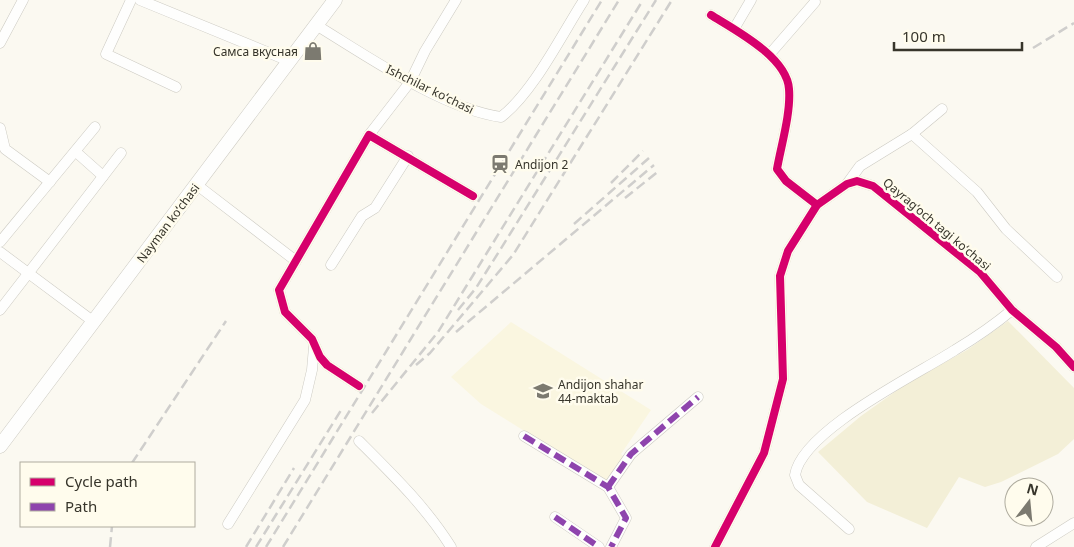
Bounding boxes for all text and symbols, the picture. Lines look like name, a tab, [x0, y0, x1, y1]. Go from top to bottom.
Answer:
scale bar	[894, 20, 1022, 52]
text: 100 m	[902, 26, 946, 46]
shop icon: Самса вкусная	[302, 40, 324, 62]
place label: Самса вкусная	[213, 43, 298, 60]
street label: Ishchilar koʻchasi	[383, 60, 477, 118]
station icon: Andijon 2	[489, 153, 511, 175]
place label: Andijon 2	[515, 156, 568, 173]
street label: Qayragʻoch tagi koʻchasi	[879, 174, 995, 274]
street label: Nayman koʻchasi	[133, 180, 203, 266]
place label: Andijon shahar 44-maktab	[558, 376, 643, 407]
school or university icon: Andijon shahar 44-maktab	[532, 380, 554, 402]
legend	[20, 462, 195, 527]
text: Cycle path	[65, 471, 138, 491]
north arrow	[1004, 477, 1054, 527]
text: N	[1025, 478, 1041, 500]
text: Path	[65, 496, 97, 516]

